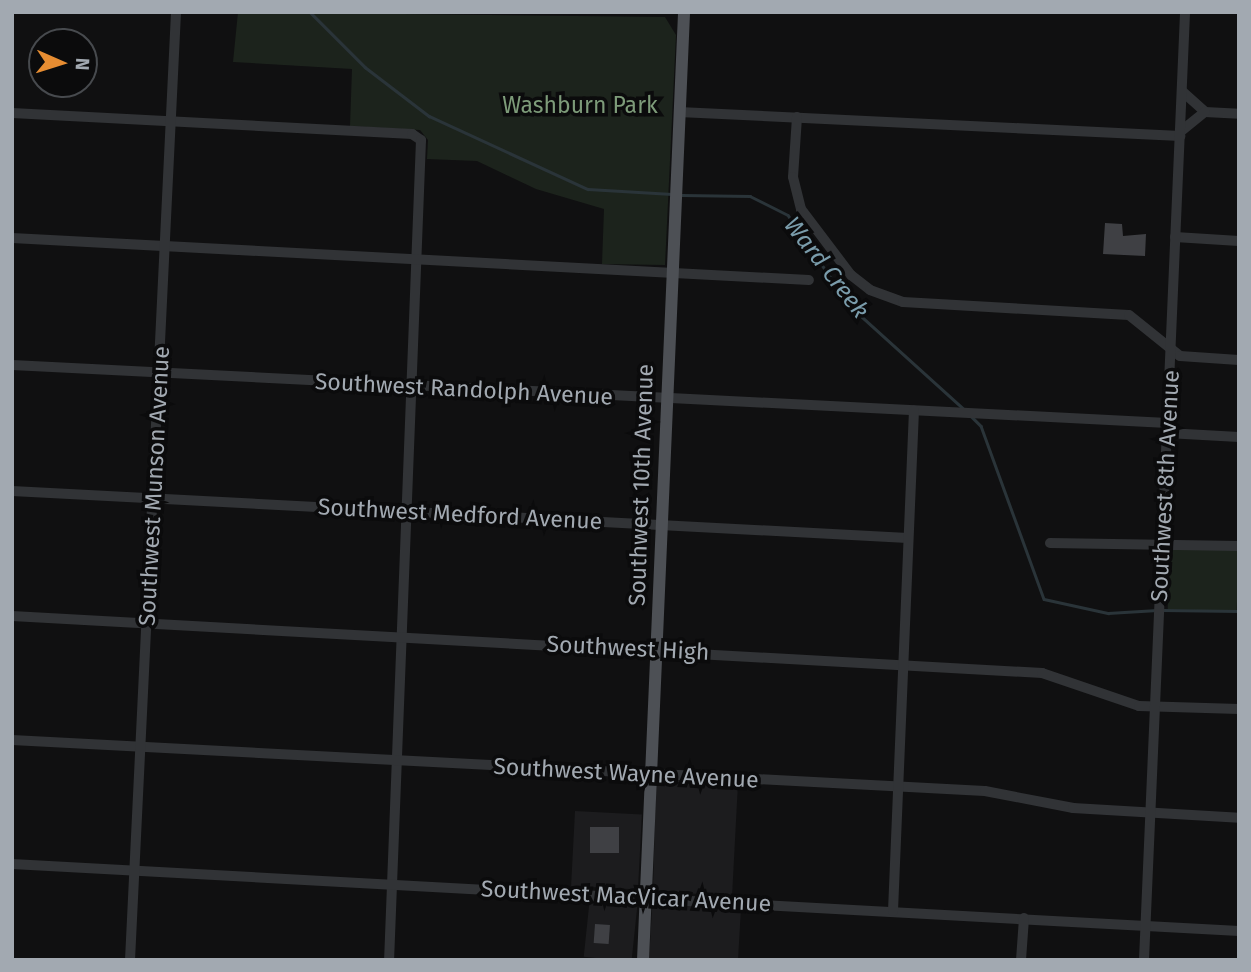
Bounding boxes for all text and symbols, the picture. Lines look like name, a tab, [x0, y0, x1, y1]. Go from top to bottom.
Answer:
north arrow	[28, 28, 98, 98]
text: N	[71, 57, 94, 71]
park label: Washburn Park	[502, 91, 658, 119]
water label: Ward Creek	[777, 211, 875, 325]
street label: Southwest Munson Avenue	[133, 345, 175, 627]
street label: Southwest 10th Avenue	[623, 363, 659, 607]
street label: Southwest Randolph Avenue	[314, 367, 614, 411]
street label: Southwest 8th Avenue	[1145, 369, 1185, 603]
street label: Southwest Medford Avenue	[317, 493, 603, 535]
street label: Southwest High	[546, 630, 710, 666]
street label: Southwest Wayne Avenue	[493, 752, 759, 794]
street label: Southwest MacVicar Avenue	[480, 875, 772, 917]

